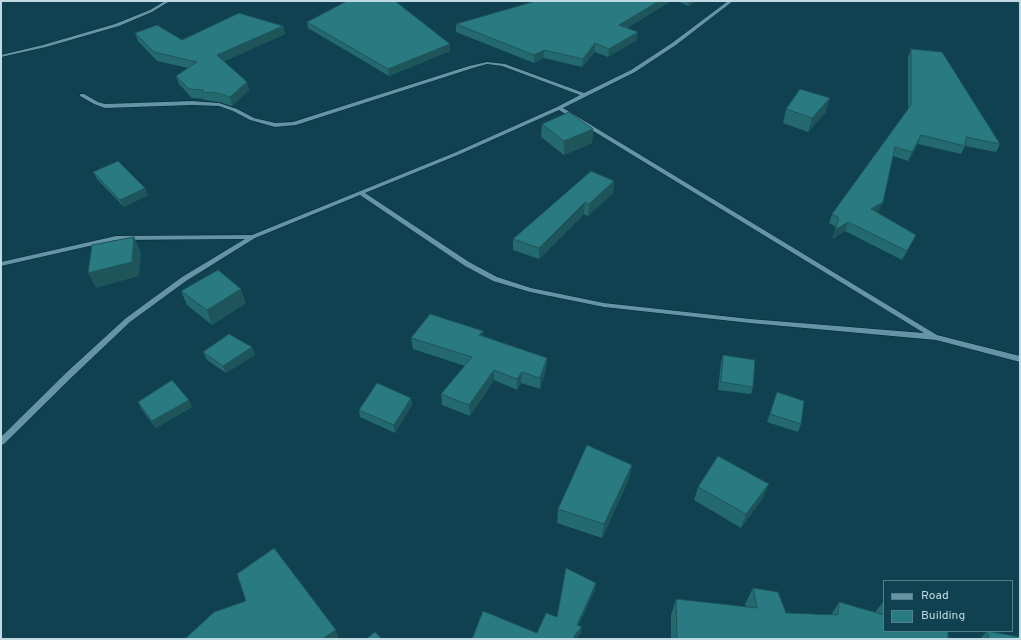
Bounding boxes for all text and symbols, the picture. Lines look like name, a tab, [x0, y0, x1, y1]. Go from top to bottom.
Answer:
legend	[883, 580, 1013, 632]
text: Road	[921, 588, 949, 604]
text: Building	[921, 608, 965, 624]

